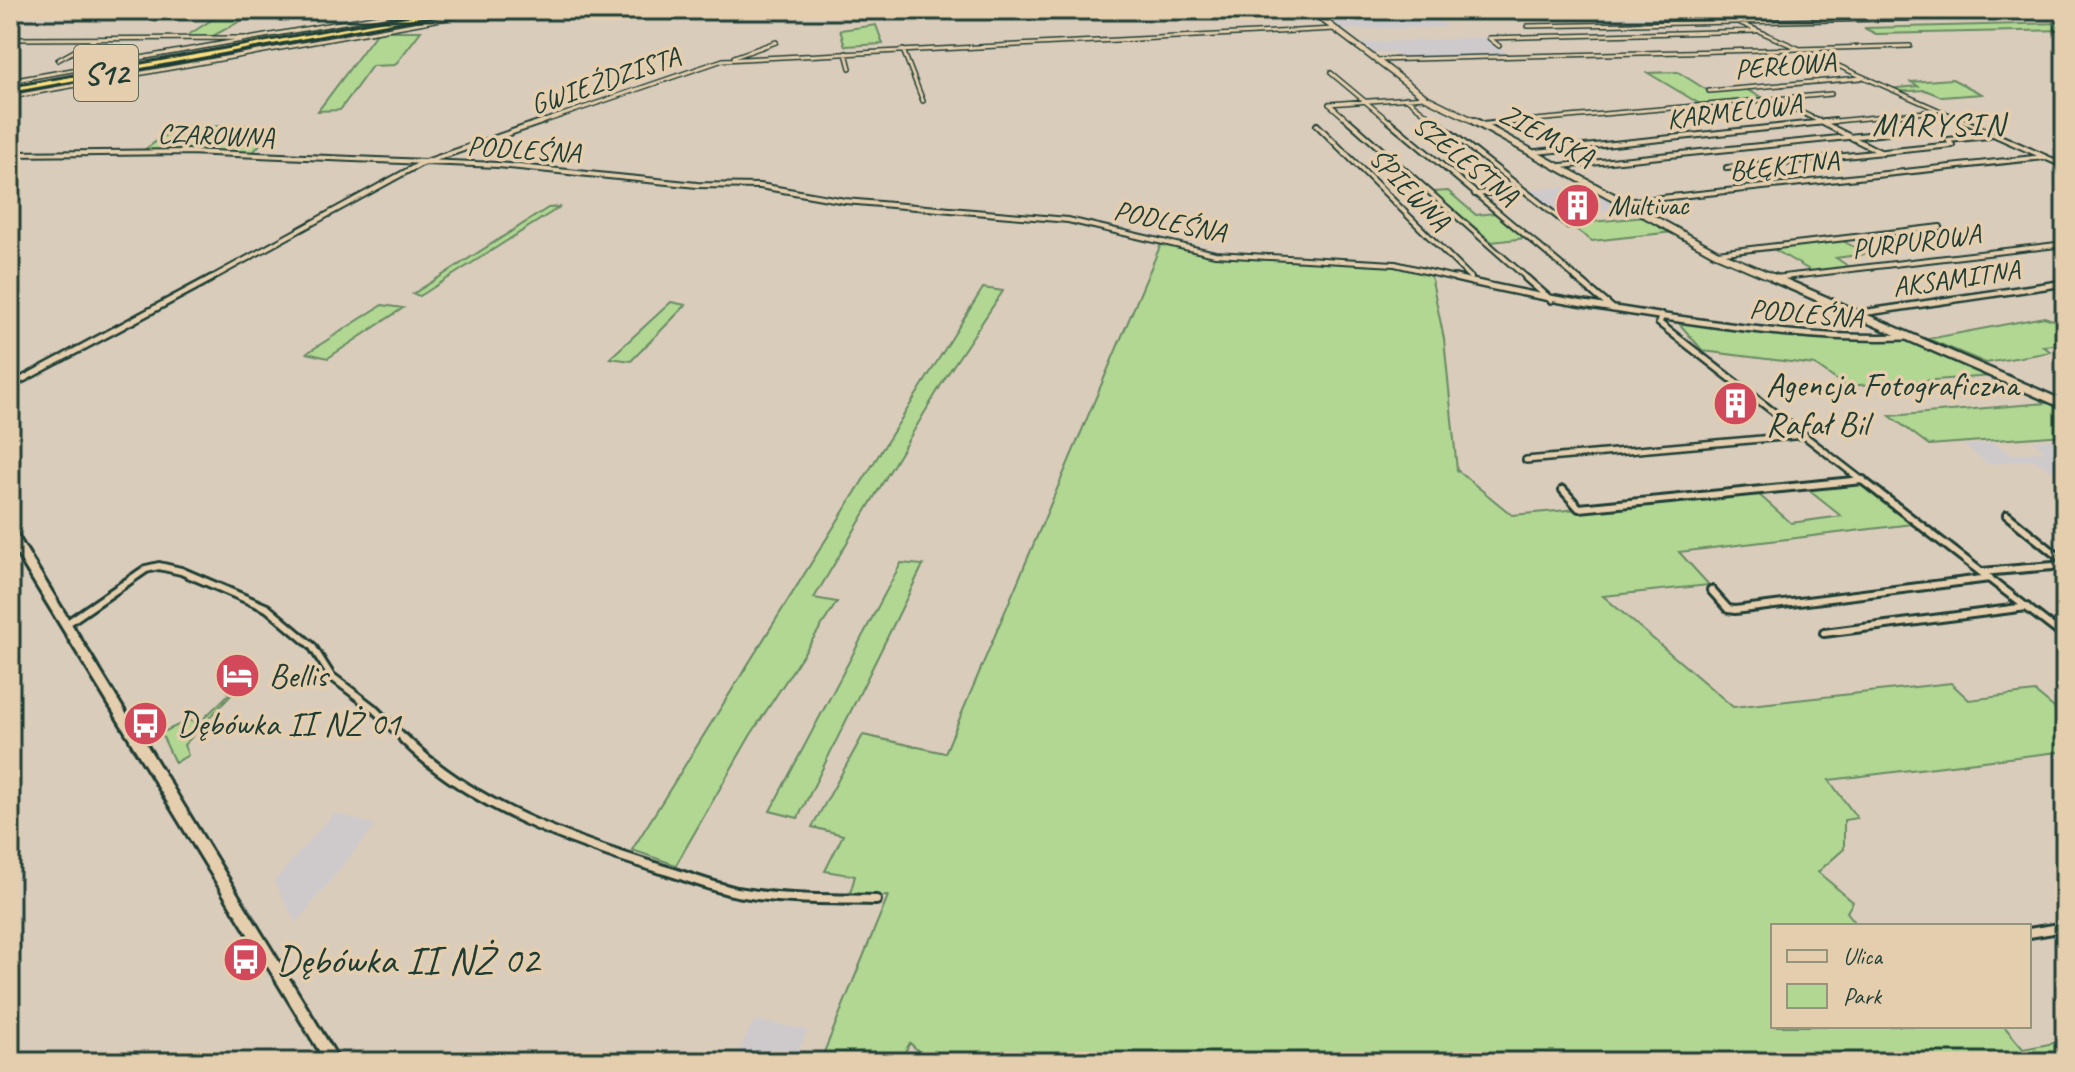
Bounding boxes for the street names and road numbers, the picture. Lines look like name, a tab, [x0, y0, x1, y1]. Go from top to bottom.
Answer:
street label: GWIEŹDZISTA	[526, 38, 685, 122]
street label: PERŁOWA	[1733, 43, 1838, 87]
road number: S12	[74, 45, 138, 101]
street label: KARMELOWA	[1665, 85, 1805, 137]
street label: ZIEMSKA	[1494, 96, 1601, 175]
street label: SZELESTNA	[1406, 107, 1526, 214]
street label: CZAROWNA	[157, 115, 276, 155]
street label: PODLEŚNA	[466, 128, 584, 171]
street label: ŚPIEWNA	[1362, 140, 1459, 238]
street label: BŁĘKITNA	[1728, 142, 1841, 188]
street label: PODLEŚNA	[1111, 192, 1231, 250]
street label: PURPUROWA	[1850, 216, 1984, 266]
street label: AKSAMITNA	[1890, 252, 2024, 304]
street label: PODLEŚNA	[1748, 291, 1866, 336]

